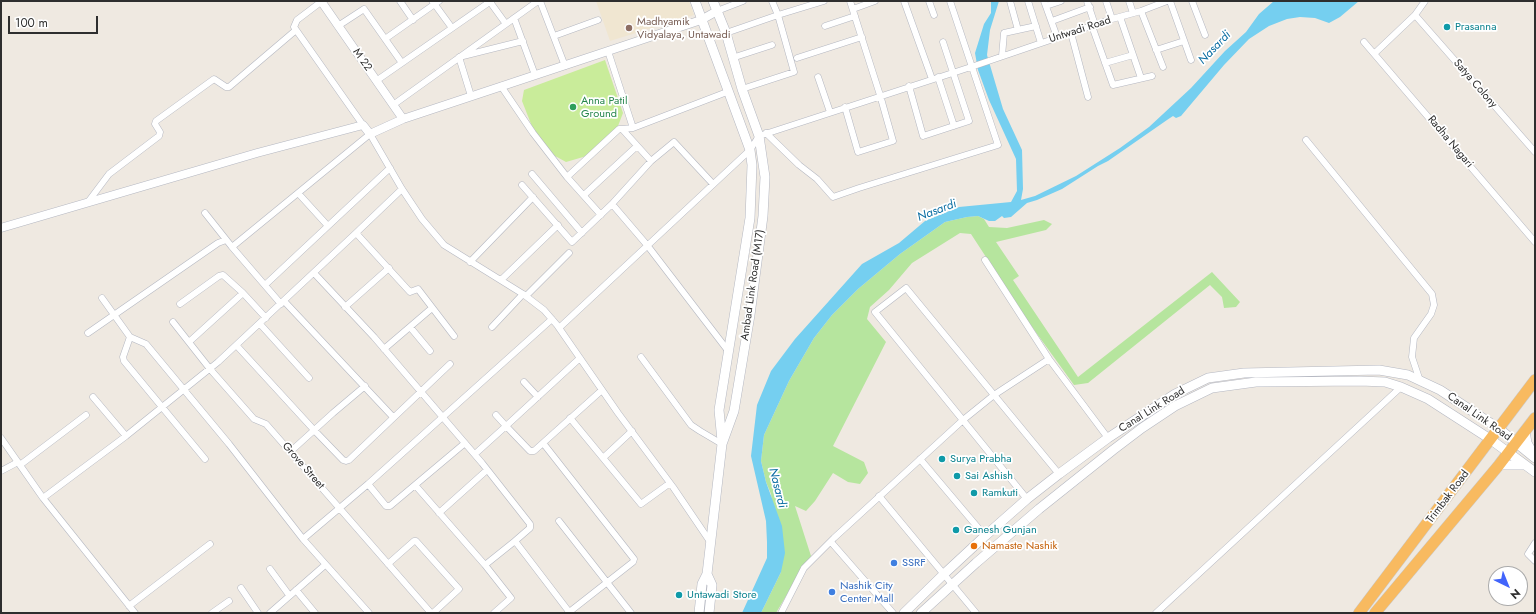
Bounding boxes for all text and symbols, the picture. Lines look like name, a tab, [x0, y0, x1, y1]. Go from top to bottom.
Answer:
scale bar	[10, 8, 100, 34]
text: 100 m	[15, 14, 48, 32]
street label: Untwadi Road	[1047, 14, 1113, 46]
place label: Madhyamik Vidyalaya, Untawadi	[637, 15, 731, 41]
place label: Prasanna	[1455, 20, 1496, 34]
marker: Prasanna	[1442, 22, 1452, 32]
marker: Madhyamik Vidyalaya, Untawadi	[624, 23, 634, 33]
water label: Nasardi	[1196, 28, 1234, 68]
street label: M 22	[350, 46, 374, 74]
street label: Satya Colony	[1450, 57, 1500, 111]
place label: Anna Patil Ground	[581, 94, 627, 120]
marker: Anna Patil Ground	[568, 102, 578, 112]
street label: Radha Nagari	[1424, 113, 1476, 171]
water label: Nasardi	[915, 197, 959, 225]
street label: Ambad Link Road (M17)	[739, 229, 767, 341]
street label: Canal Link Road	[1117, 384, 1187, 436]
street label: Canal Link Road	[1444, 390, 1514, 444]
street label: Grove Street	[279, 440, 327, 492]
place label: Surya Prabha	[950, 452, 1012, 466]
marker: Surya Prabha	[937, 454, 947, 464]
water label: Nasardi	[765, 467, 789, 509]
street label: Trimbak Road	[1424, 468, 1472, 526]
place label: Sai Ashish	[965, 469, 1013, 483]
marker: Sai Ashish	[952, 471, 962, 481]
place label: Ramkuti	[982, 486, 1018, 500]
marker: Ramkuti	[969, 488, 979, 498]
place label: Ganesh Gunjan	[964, 523, 1037, 537]
marker: Ganesh Gunjan	[951, 525, 961, 535]
place label: Namaste Nashik	[982, 539, 1057, 553]
marker: Namaste Nashik	[969, 541, 979, 551]
place label: SSRF	[902, 556, 926, 570]
marker: SSRF	[889, 558, 899, 568]
north arrow	[1488, 566, 1528, 606]
place label: Nashik City Center Mall	[840, 579, 894, 605]
text: N	[1507, 585, 1524, 603]
marker: Nashik City Center Mall	[827, 587, 837, 597]
place label: Untawadi Store	[687, 588, 757, 602]
marker: Untawadi Store	[674, 590, 684, 600]

